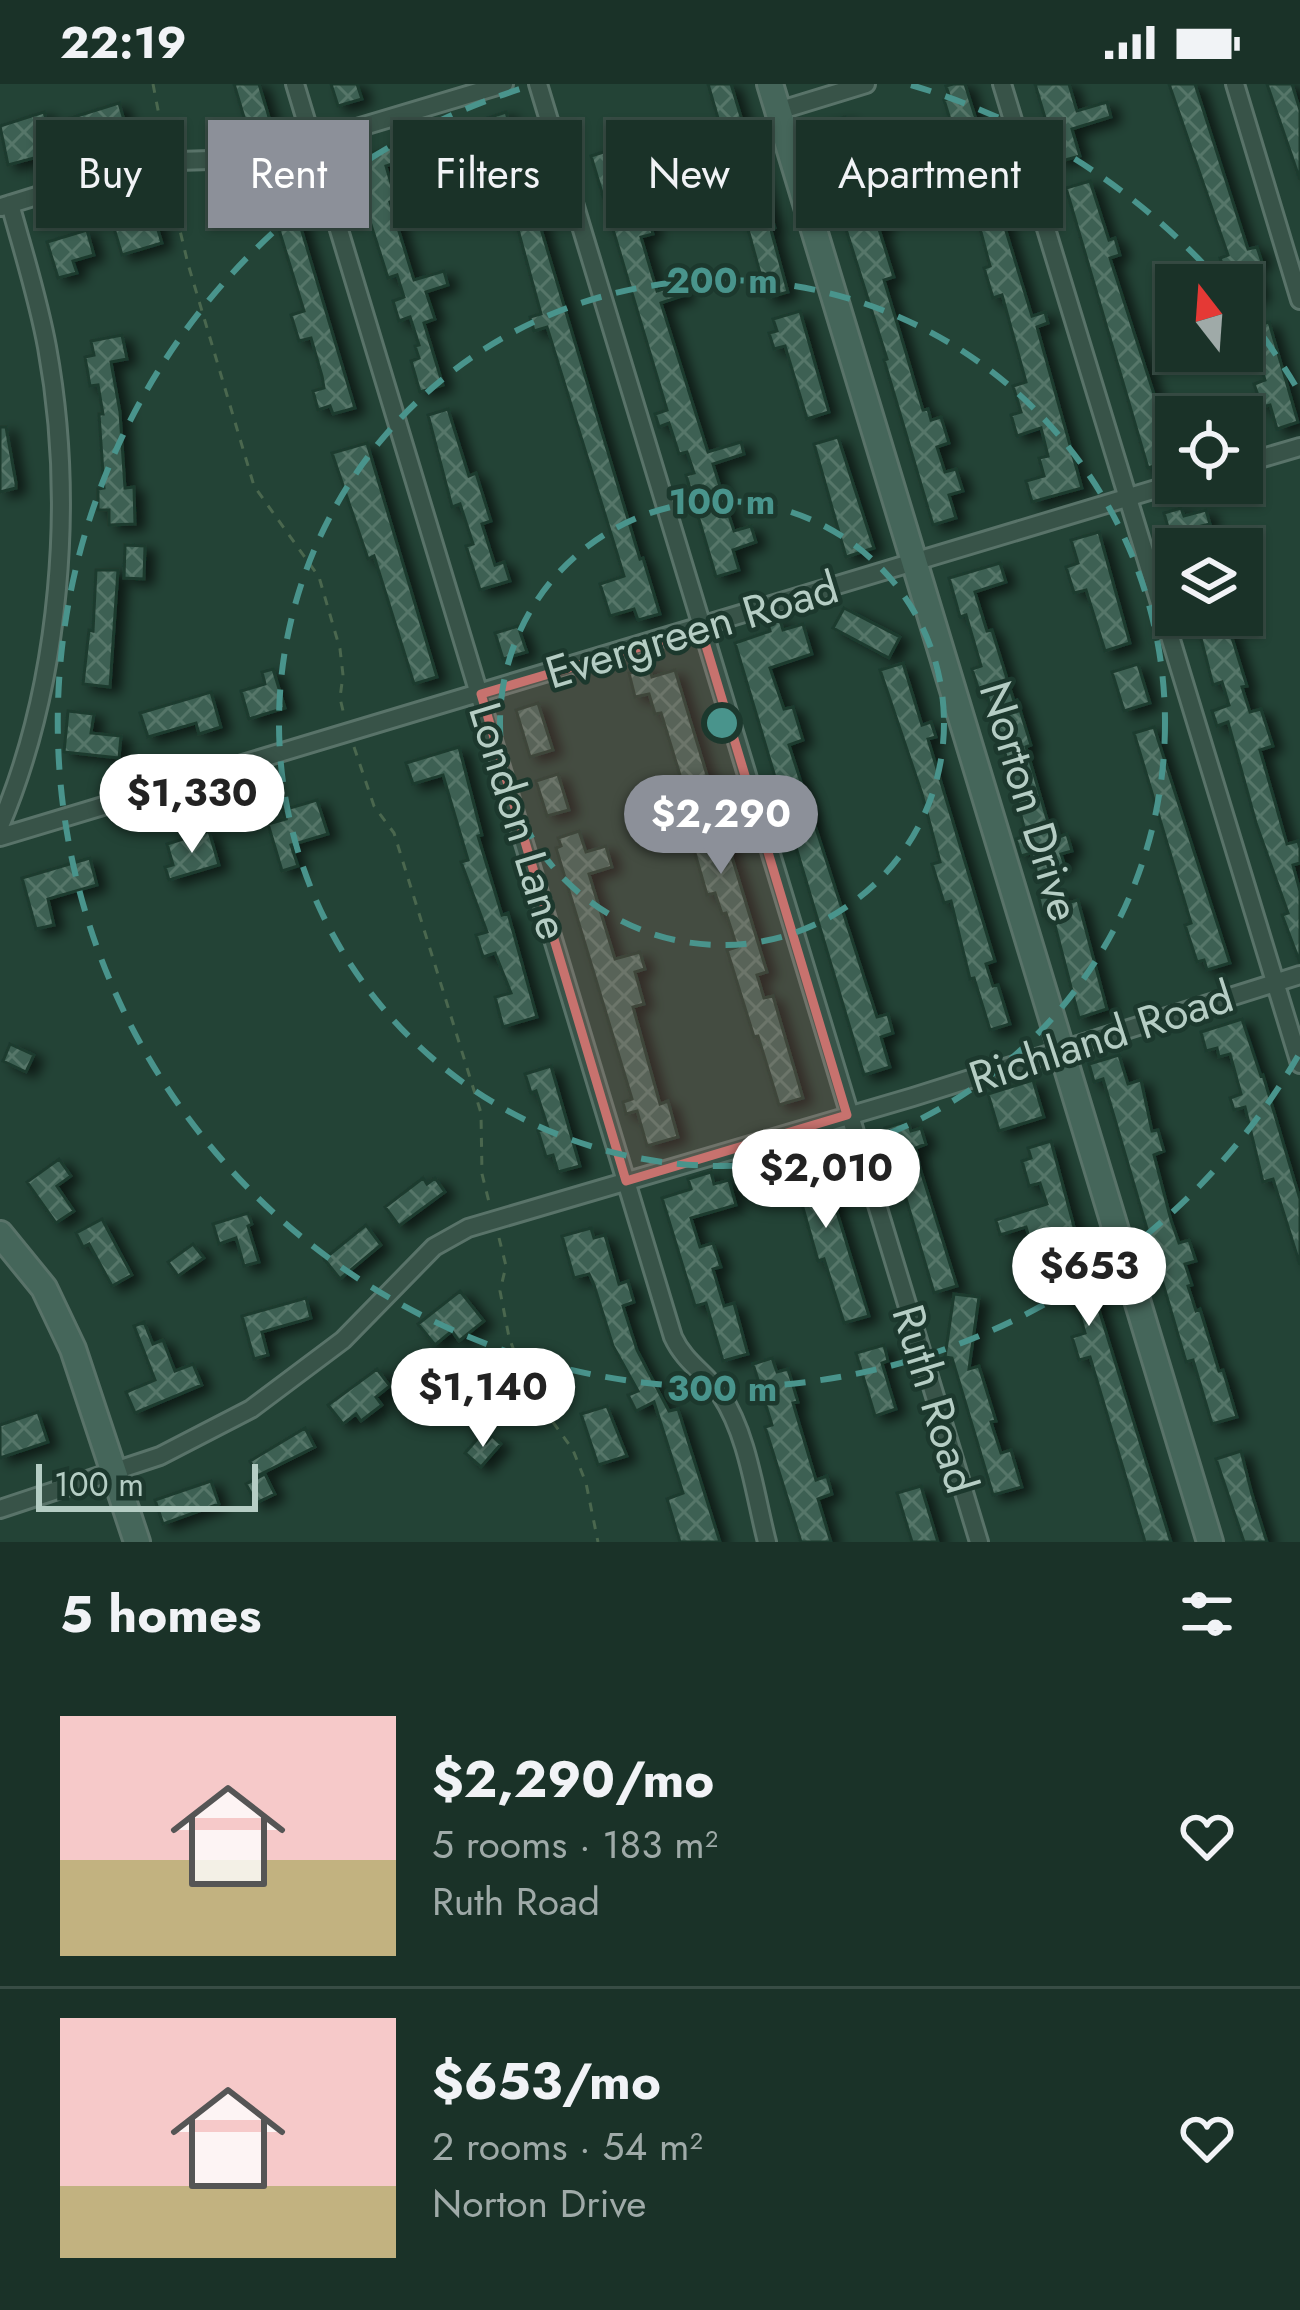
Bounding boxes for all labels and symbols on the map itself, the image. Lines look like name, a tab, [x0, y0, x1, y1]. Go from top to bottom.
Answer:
text: 200 m	[666, 254, 778, 306]
north arrow	[1155, 264, 1263, 372]
text: 100 m	[669, 475, 775, 527]
street label: Evergreen Road	[538, 555, 846, 705]
street label: Norton Drive	[963, 673, 1097, 929]
street label: London Lane	[452, 695, 586, 947]
centre of rings	[701, 702, 743, 744]
pin: $1,330	[94, 754, 290, 856]
pin: $2,290	[623, 775, 819, 877]
street label: Richland Road	[961, 964, 1241, 1110]
pin: $2,010	[728, 1129, 924, 1231]
pin: $653	[1018, 1227, 1160, 1329]
street label: Ruth Road	[876, 1297, 994, 1501]
pin: $1,140	[385, 1348, 581, 1450]
text: 300 m	[667, 1362, 777, 1414]
scale bar	[36, 1458, 258, 1511]

